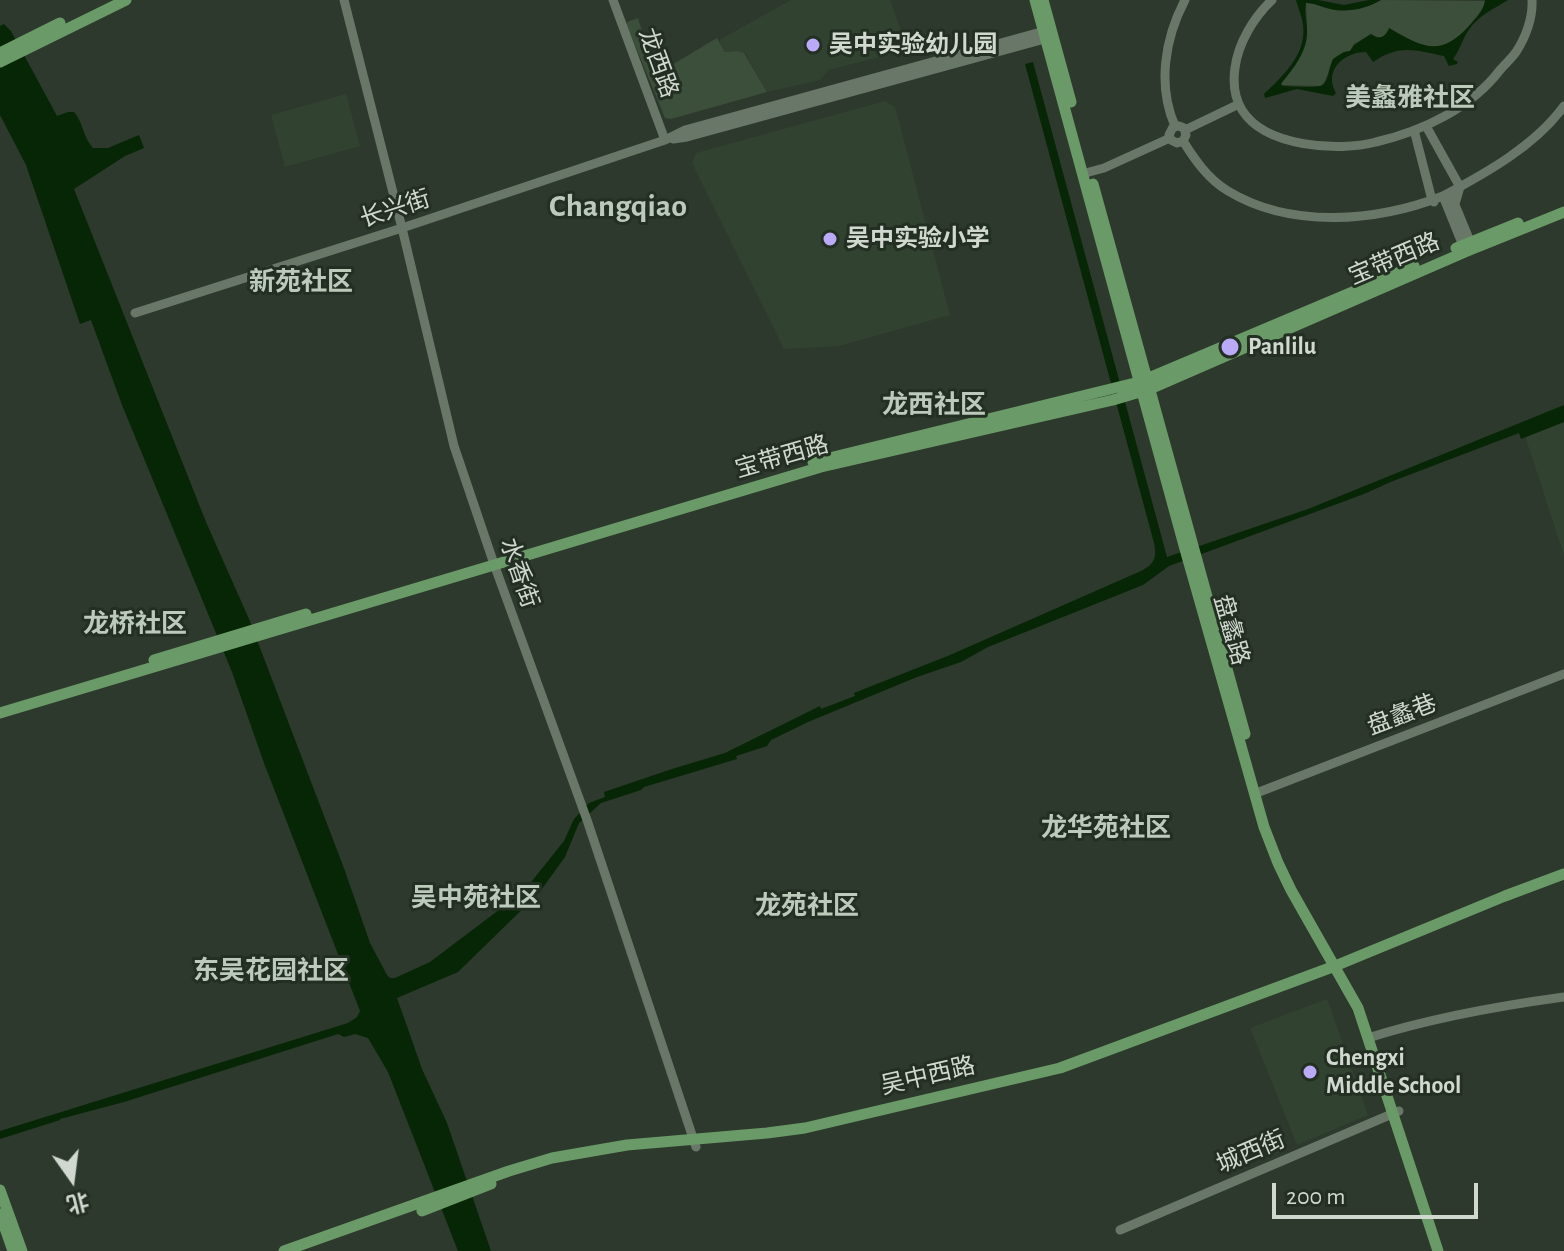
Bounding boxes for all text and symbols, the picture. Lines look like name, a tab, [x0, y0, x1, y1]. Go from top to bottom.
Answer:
street label: 龙西路	[632, 24, 684, 102]
place label: 吴中实验幼儿园	[829, 31, 997, 59]
marker: 吴中实验幼儿园	[804, 36, 822, 54]
district label: 美蠡雅社区	[1345, 82, 1475, 114]
street label: 长兴街	[356, 184, 434, 234]
district label: Changqiao	[549, 187, 687, 225]
place label: 吴中实验小学	[846, 225, 990, 253]
street label: 宝带西路	[1344, 227, 1444, 291]
marker: 吴中实验小学	[821, 230, 839, 248]
district label: 新苑社区	[249, 266, 353, 298]
place label: Panlilu	[1248, 333, 1316, 361]
marker: Panlilu	[1219, 336, 1241, 358]
district label: 龙西社区	[882, 389, 986, 421]
street label: 宝带西路	[732, 430, 832, 484]
street label: 水香街	[494, 534, 544, 612]
street label: 盘蠡路	[1207, 591, 1255, 669]
district label: 龙桥社区	[83, 608, 187, 640]
street label: 盘蠡巷	[1363, 689, 1441, 741]
district label: 龙华苑社区	[1041, 812, 1171, 844]
district label: 吴中苑社区	[411, 882, 541, 914]
district label: 龙苑社区	[755, 890, 859, 922]
district label: 东吴花园社区	[193, 955, 349, 987]
place label: Chengxi Middle School	[1326, 1044, 1461, 1100]
street label: 吴中西路	[878, 1051, 978, 1101]
marker: Chengxi Middle School	[1301, 1063, 1319, 1081]
street label: 城西街	[1212, 1125, 1290, 1179]
north arrow	[32, 1139, 112, 1219]
scale bar	[1276, 1167, 1482, 1217]
text: 200 m	[1286, 1185, 1345, 1209]
text: 北	[64, 1189, 91, 1216]

